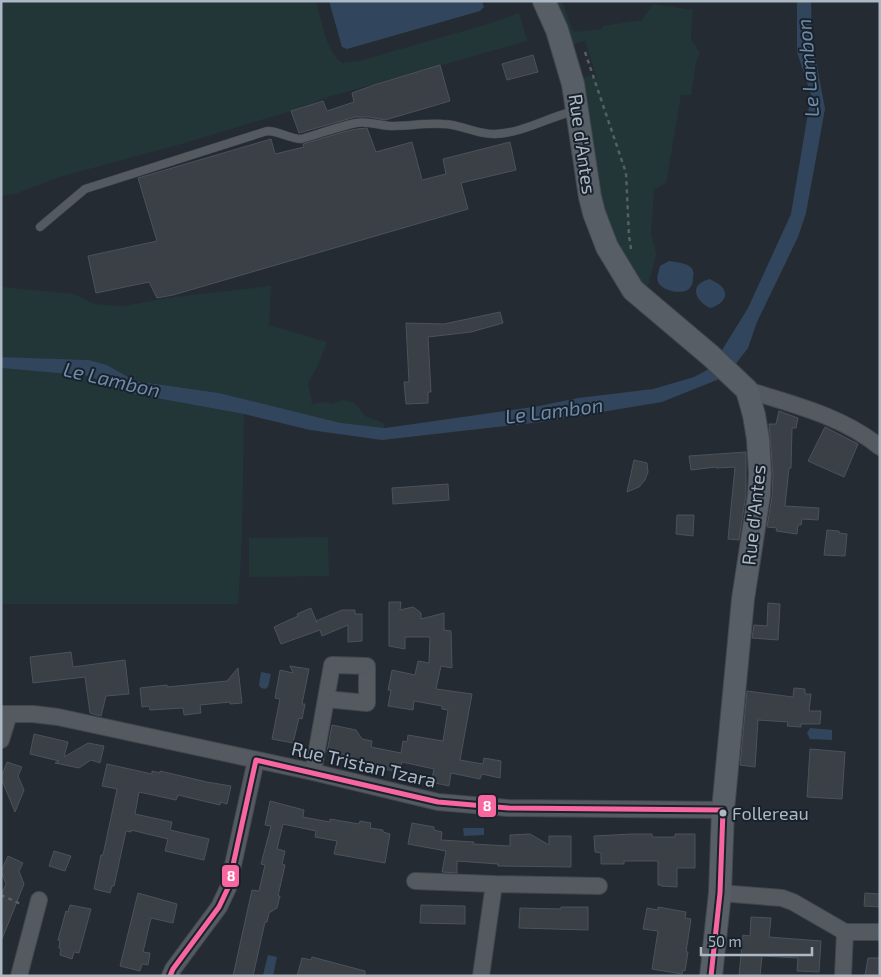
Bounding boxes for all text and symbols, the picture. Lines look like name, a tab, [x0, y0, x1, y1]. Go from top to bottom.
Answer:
water label: Le Lambon	[791, 18, 823, 118]
street label: Rue d'Antes	[565, 92, 601, 196]
water label: Le Lambon	[61, 356, 163, 402]
water label: Le Lambon	[504, 392, 604, 428]
street label: Rue d'Antes	[736, 464, 770, 566]
street label: Rue Tristan Tzara	[289, 736, 439, 792]
line badge: 8	[477, 794, 497, 818]
text: 8	[483, 797, 491, 814]
place label: Follereau	[732, 802, 809, 824]
marker: Follereau	[718, 808, 728, 818]
line badge: 8	[221, 864, 240, 888]
text: 8	[227, 867, 235, 884]
scale bar	[701, 924, 812, 956]
text: 50 m	[708, 932, 742, 950]

